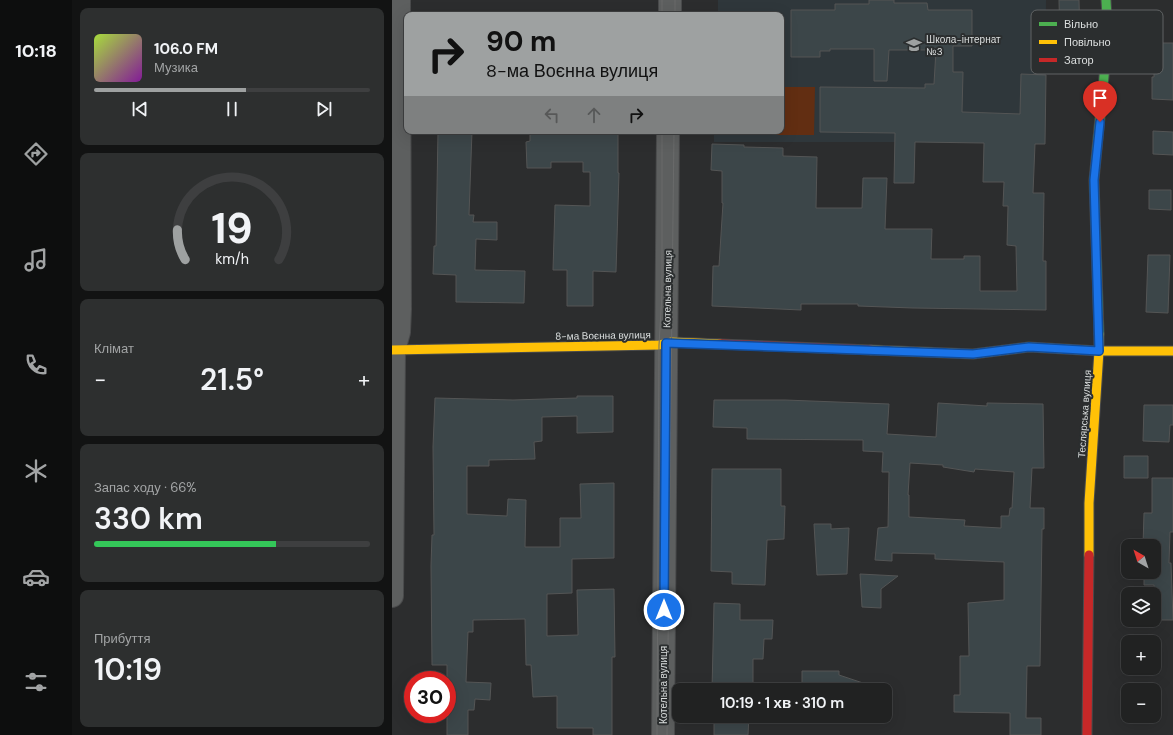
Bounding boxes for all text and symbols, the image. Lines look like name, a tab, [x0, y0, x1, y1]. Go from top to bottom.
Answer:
legend	[1031, 10, 1163, 74]
text: Вільно	[1064, 17, 1098, 31]
text: 90 m	[486, 23, 556, 60]
icon: right	[420, 28, 472, 80]
place label: Школа-інтернат №3	[926, 33, 1001, 58]
text: Повільно	[1064, 35, 1111, 49]
school or university icon: Школа-інтернат №3	[905, 36, 923, 54]
text: 10:18	[15, 39, 57, 63]
text: 106.0 FM	[154, 39, 218, 59]
text: Затор	[1064, 53, 1094, 67]
text: Музика	[154, 59, 198, 76]
text: 8-ма Воєнна вулиця	[486, 59, 658, 83]
pin	[1083, 81, 1117, 122]
icon: arrive	[1089, 87, 1111, 109]
icon: previous	[129, 98, 151, 120]
icon: pause	[221, 98, 243, 120]
icon: next	[313, 98, 335, 120]
icon: left	[541, 104, 563, 126]
icon: ahead	[583, 104, 605, 126]
icon: right	[625, 104, 647, 126]
icon: directions	[22, 140, 50, 168]
text: 19	[211, 202, 253, 256]
icon: music	[22, 246, 50, 274]
text: km/h	[215, 250, 249, 268]
street label: Котельна вулиця	[660, 250, 675, 328]
street label: 8-ма Воєнна вулиця	[555, 328, 651, 343]
text: Клімат	[94, 340, 134, 357]
icon: phone	[22, 351, 50, 379]
text: 21.5°	[200, 360, 264, 399]
text: −	[94, 365, 106, 394]
text: +	[358, 365, 370, 394]
street label: Теслярська вулиця	[1075, 369, 1094, 459]
icon: climate	[22, 457, 50, 485]
text: Запас ходу · 66%	[94, 479, 197, 496]
text: 330 km	[94, 499, 203, 538]
north arrow	[1121, 539, 1161, 579]
map controls	[1121, 539, 1161, 723]
icon: car	[22, 563, 50, 591]
button: layers	[1121, 587, 1161, 627]
position arrow	[643, 589, 685, 631]
text: Прибуття	[94, 630, 150, 647]
button: +	[1121, 635, 1161, 675]
street label: Котельна вулиця	[657, 646, 670, 724]
text: 10:19	[94, 650, 162, 689]
icon: filters	[22, 668, 50, 696]
speed limit sign: 30	[404, 671, 456, 723]
button: −	[1121, 683, 1161, 723]
text: 10:19 · 1 хв · 310 m	[720, 693, 844, 713]

